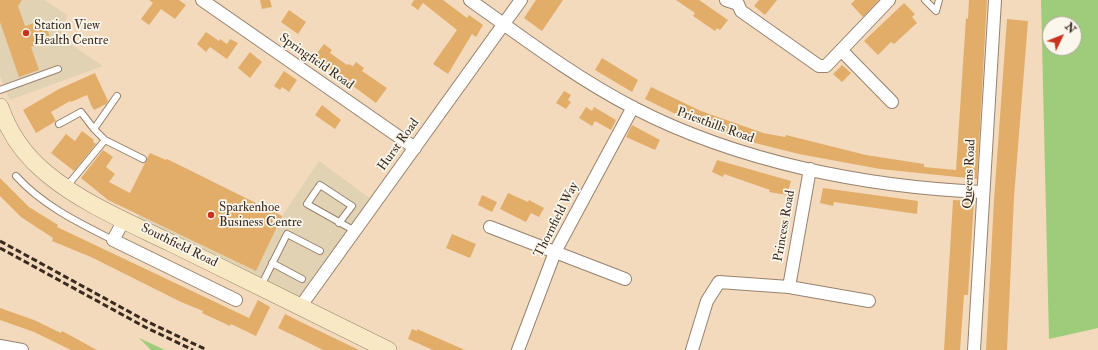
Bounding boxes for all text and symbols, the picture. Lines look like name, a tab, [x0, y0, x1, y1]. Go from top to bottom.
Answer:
north arrow	[1042, 16, 1082, 56]
place label: Station View Health Centre	[34, 18, 108, 49]
text: N	[1062, 20, 1079, 36]
marker: Station View Health Centre	[21, 28, 31, 38]
street label: Springfield Road	[276, 31, 356, 93]
street label: Priesthills Road	[674, 105, 756, 147]
street label: Hurst Road	[375, 116, 423, 174]
street label: Queens Road	[960, 139, 980, 209]
street label: Thornfield Way	[531, 180, 583, 260]
street label: Princess Road	[771, 189, 799, 263]
place label: Sparkenhoe Business Centre	[219, 200, 302, 231]
marker: Sparkenhoe Business Centre	[206, 210, 216, 220]
street label: Southfield Road	[138, 221, 220, 271]

